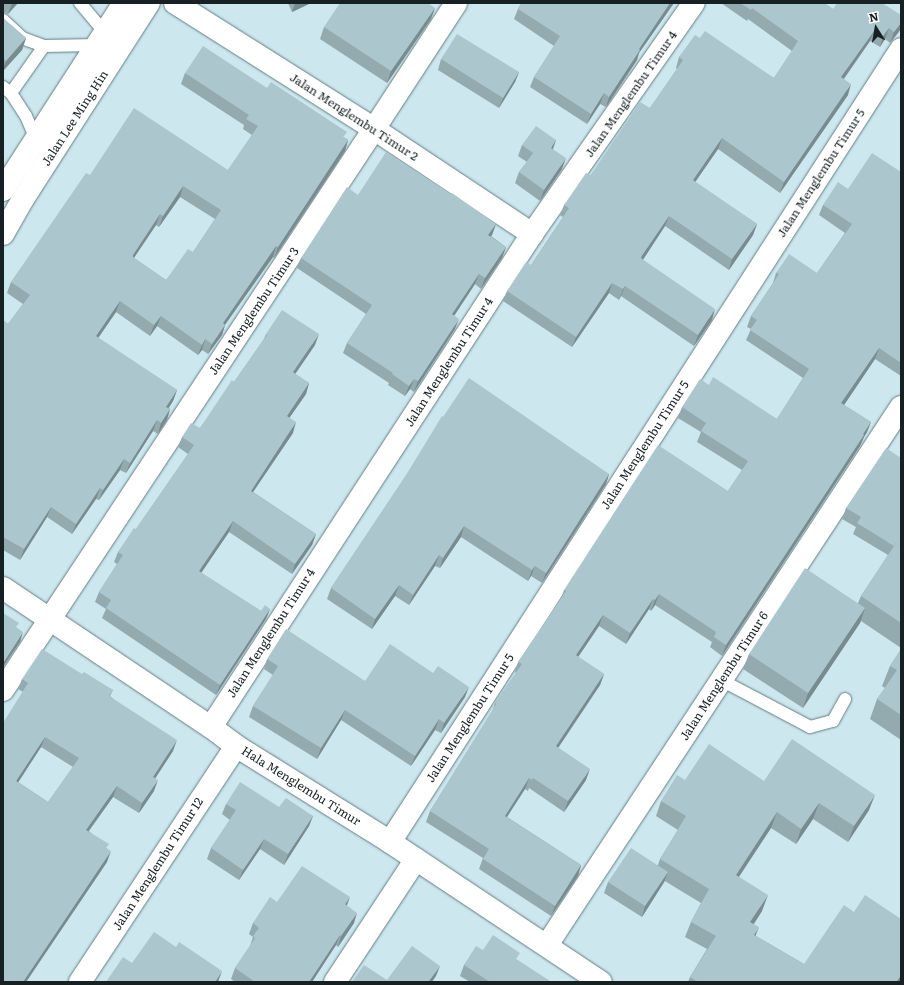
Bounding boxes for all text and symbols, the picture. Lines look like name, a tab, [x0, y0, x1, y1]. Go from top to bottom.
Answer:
text: N	[868, 7, 880, 25]
north arrow	[856, 8, 896, 48]
street label: Jalan Menglembu Timur 4	[582, 28, 680, 160]
street label: Jalan Lee Ming Hin	[39, 68, 111, 168]
street label: Jalan Menglembu Timur 2	[287, 70, 421, 164]
street label: Jalan Menglembu Timur 5	[774, 106, 868, 240]
street label: Jalan Menglembu Timur 3	[206, 245, 302, 377]
street label: Jalan Menglembu Timur 4	[402, 295, 496, 429]
street label: Jalan Menglembu Timur 5	[598, 378, 692, 512]
street label: Jalan Menglembu Timur 4	[224, 566, 318, 700]
street label: Jalan Menglembu Timur 6	[677, 609, 771, 743]
street label: Jalan Menglembu Timur 5	[423, 651, 517, 785]
street label: Hala Menglembu Timur	[239, 743, 363, 829]
street label: Jalan Menglembu Timur 12	[110, 795, 206, 933]

